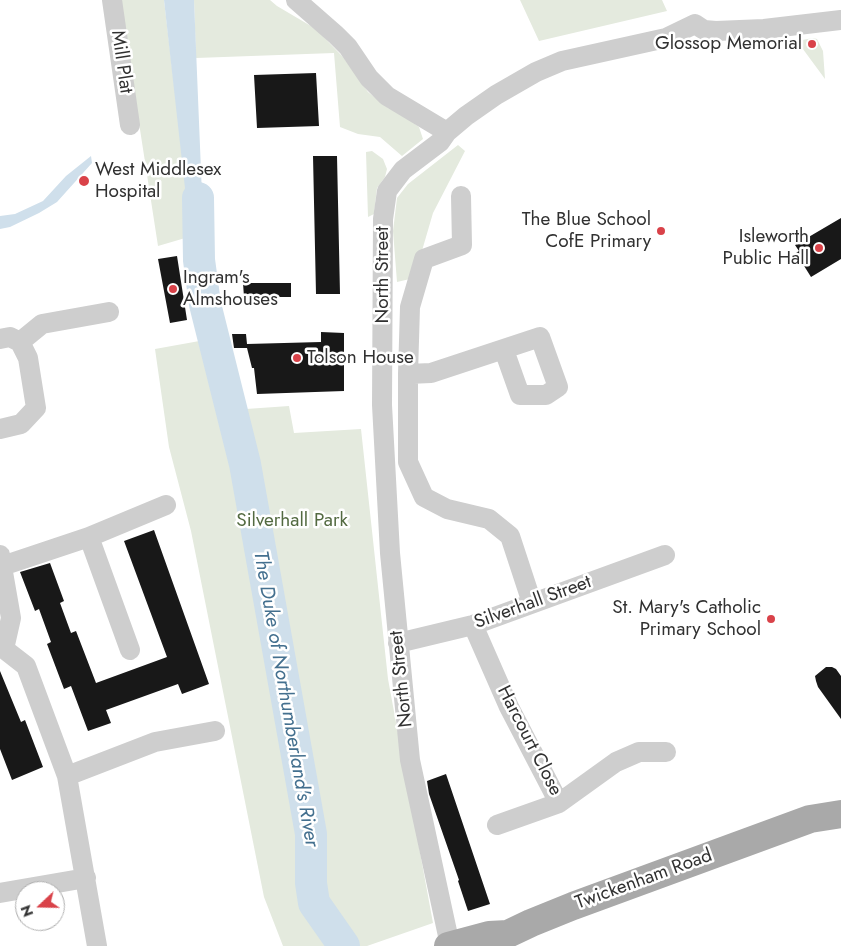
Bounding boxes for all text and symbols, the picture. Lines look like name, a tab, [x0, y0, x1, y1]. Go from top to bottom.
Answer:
street label: Mill Plat	[105, 29, 137, 95]
place label: Glossop Memorial	[655, 33, 802, 55]
marker: Glossop Memorial	[806, 38, 818, 50]
place label: West Middlesex Hospital	[95, 159, 221, 203]
marker: West Middlesex Hospital	[77, 174, 91, 188]
place label: The Blue School CofE Primary	[522, 209, 651, 253]
marker: The Blue School CofE Primary	[655, 225, 667, 237]
street label: North Street	[372, 226, 394, 324]
place label: Isleworth Public Hall	[723, 226, 809, 270]
marker: Isleworth Public Hall	[813, 242, 825, 254]
place label: Ingram's Almshouses	[183, 267, 278, 311]
marker: Ingram's Almshouses	[167, 283, 179, 295]
place label: Tolson House	[307, 347, 414, 369]
marker: Tolson House	[291, 352, 303, 364]
park label: Silverhall Park	[236, 510, 348, 532]
water label: The Duke of Northumberland's River	[247, 549, 323, 849]
street label: Silverhall Street	[471, 571, 595, 635]
place label: St. Mary's Catholic Primary School	[612, 597, 761, 641]
marker: St. Mary's Catholic Primary School	[765, 613, 777, 625]
street label: North Street	[386, 629, 418, 729]
street label: Harcourt Close	[492, 682, 566, 800]
street label: Twickenham Road	[573, 845, 715, 915]
north arrow	[15, 881, 65, 931]
text: N	[16, 902, 38, 920]

